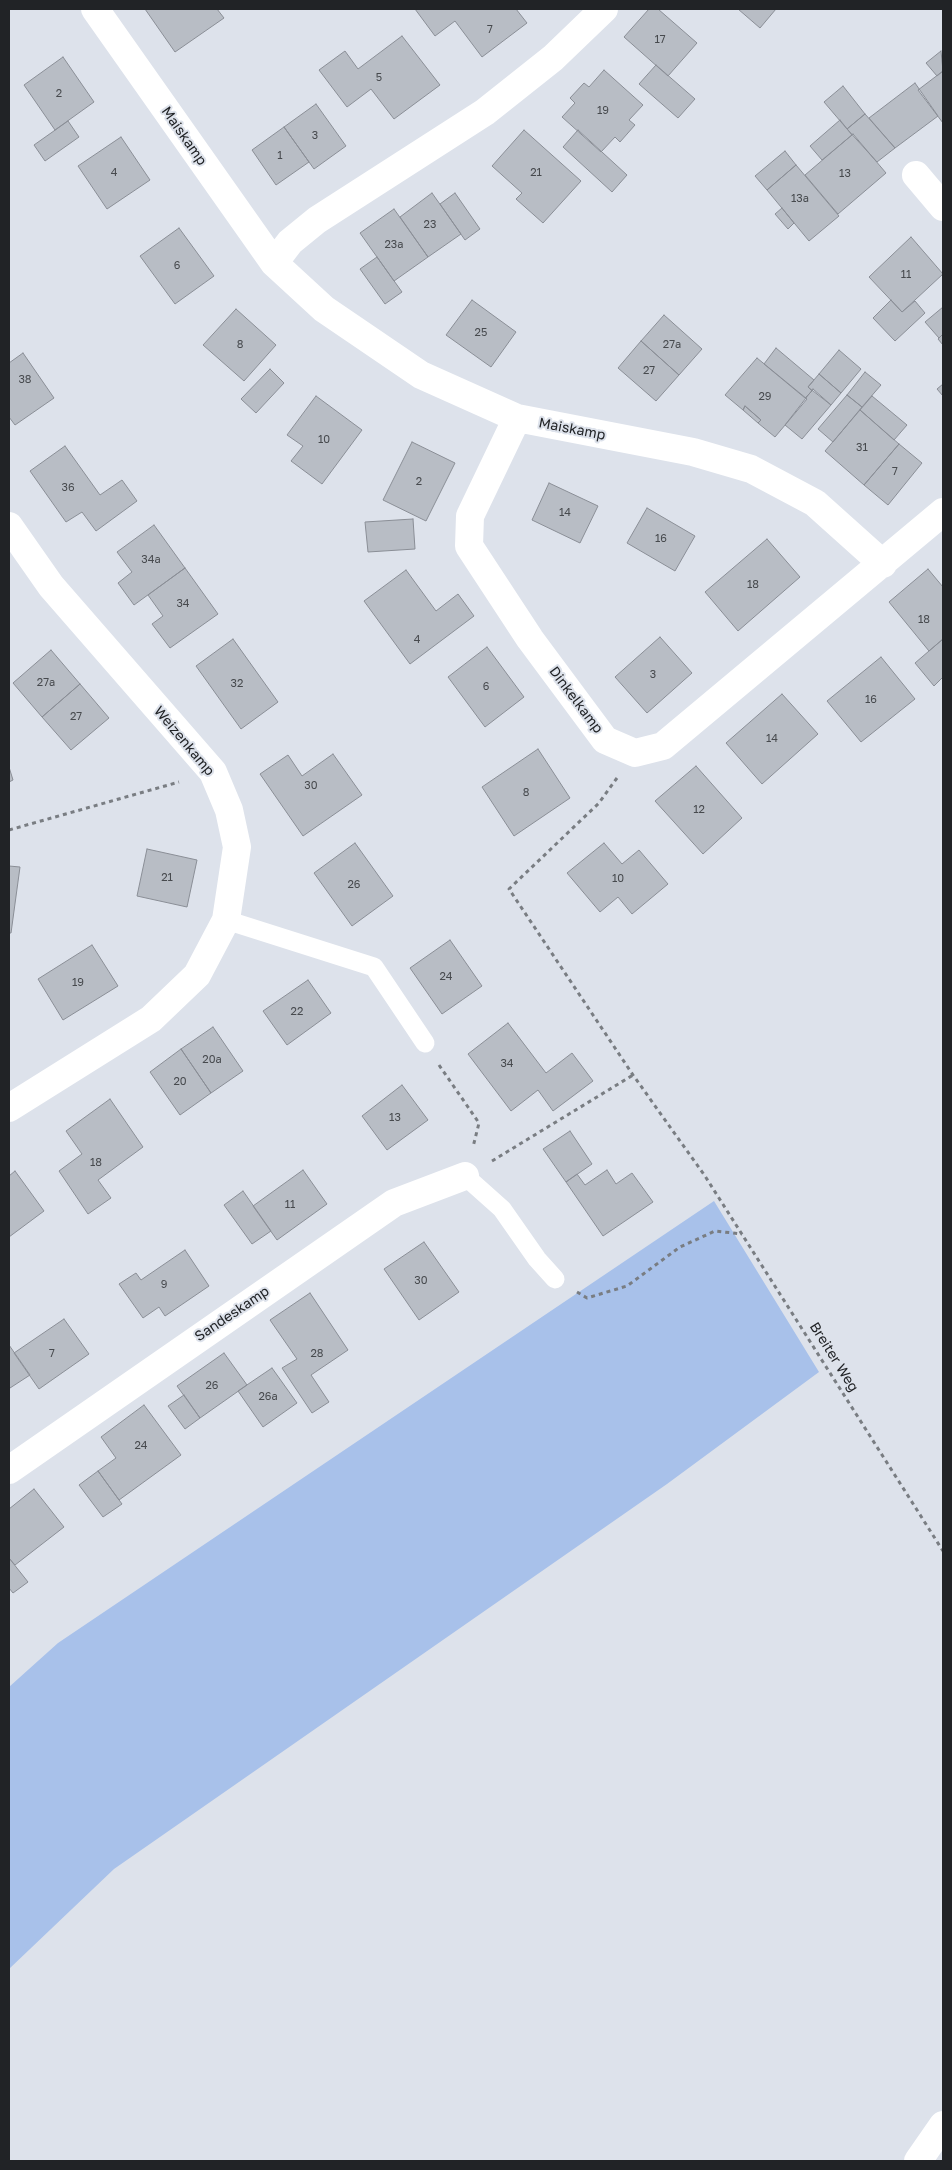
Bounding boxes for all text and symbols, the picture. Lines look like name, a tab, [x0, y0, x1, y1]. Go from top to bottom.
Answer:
house number: 7	[487, 23, 493, 37]
house number: 17	[654, 33, 666, 47]
house number: 5	[376, 71, 382, 85]
house number: 2	[56, 87, 62, 101]
street label: Maiskamp	[158, 103, 210, 169]
house number: 19	[597, 104, 609, 118]
house number: 3	[312, 129, 318, 143]
house number: 1	[277, 149, 283, 163]
house number: 4	[111, 166, 117, 180]
house number: 21	[530, 166, 542, 180]
house number: 13	[839, 167, 851, 181]
house number: 13a	[791, 192, 809, 206]
house number: 23	[424, 218, 436, 232]
house number: 23a	[384, 238, 404, 252]
house number: 6	[174, 259, 180, 273]
house number: 11	[901, 268, 911, 282]
house number: 25	[475, 326, 487, 340]
house number: 8	[237, 338, 243, 352]
house number: 27a	[663, 338, 681, 352]
house number: 27	[643, 364, 655, 378]
house number: 38	[18, 373, 32, 387]
house number: 29	[758, 390, 772, 404]
street label: Maiskamp	[537, 414, 607, 444]
house number: 10	[318, 433, 330, 447]
house number: 31	[856, 441, 868, 455]
house number: 7	[892, 465, 898, 479]
house number: 2	[416, 475, 422, 489]
house number: 36	[61, 481, 75, 495]
house number: 14	[559, 506, 571, 520]
house number: 16	[655, 532, 667, 546]
house number: 34a	[141, 553, 161, 567]
house number: 18	[747, 578, 759, 592]
house number: 34	[176, 597, 190, 611]
house number: 18	[918, 613, 930, 627]
house number: 4	[414, 633, 420, 647]
street label: Dinkelkamp	[545, 663, 607, 737]
house number: 3	[650, 668, 656, 682]
house number: 27a	[37, 676, 55, 690]
house number: 32	[231, 677, 243, 691]
house number: 6	[483, 680, 489, 694]
house number: 16	[865, 693, 877, 707]
street label: Weizenkamp	[150, 703, 218, 779]
house number: 27	[70, 710, 82, 724]
house number: 14	[766, 732, 778, 746]
house number: 30	[304, 779, 318, 793]
house number: 8	[523, 786, 529, 800]
house number: 12	[693, 803, 705, 817]
house number: 21	[161, 871, 173, 885]
house number: 10	[612, 872, 624, 886]
house number: 26	[347, 878, 361, 892]
house number: 24	[439, 970, 453, 984]
house number: 19	[72, 976, 84, 990]
house number: 22	[291, 1005, 303, 1019]
house number: 20a	[202, 1053, 222, 1067]
house number: 34	[500, 1057, 514, 1071]
house number: 20	[173, 1075, 187, 1089]
house number: 13	[389, 1111, 401, 1125]
house number: 18	[90, 1156, 102, 1170]
house number: 11	[285, 1198, 295, 1212]
house number: 30	[414, 1274, 428, 1288]
house number: 9	[161, 1278, 167, 1292]
street label: Sandeskamp	[192, 1283, 272, 1345]
street label: Breiter Weg	[806, 1319, 862, 1395]
house number: 7	[49, 1347, 55, 1361]
house number: 28	[310, 1347, 324, 1361]
house number: 26	[205, 1379, 219, 1393]
house number: 26a	[258, 1390, 278, 1404]
house number: 24	[134, 1439, 148, 1453]

